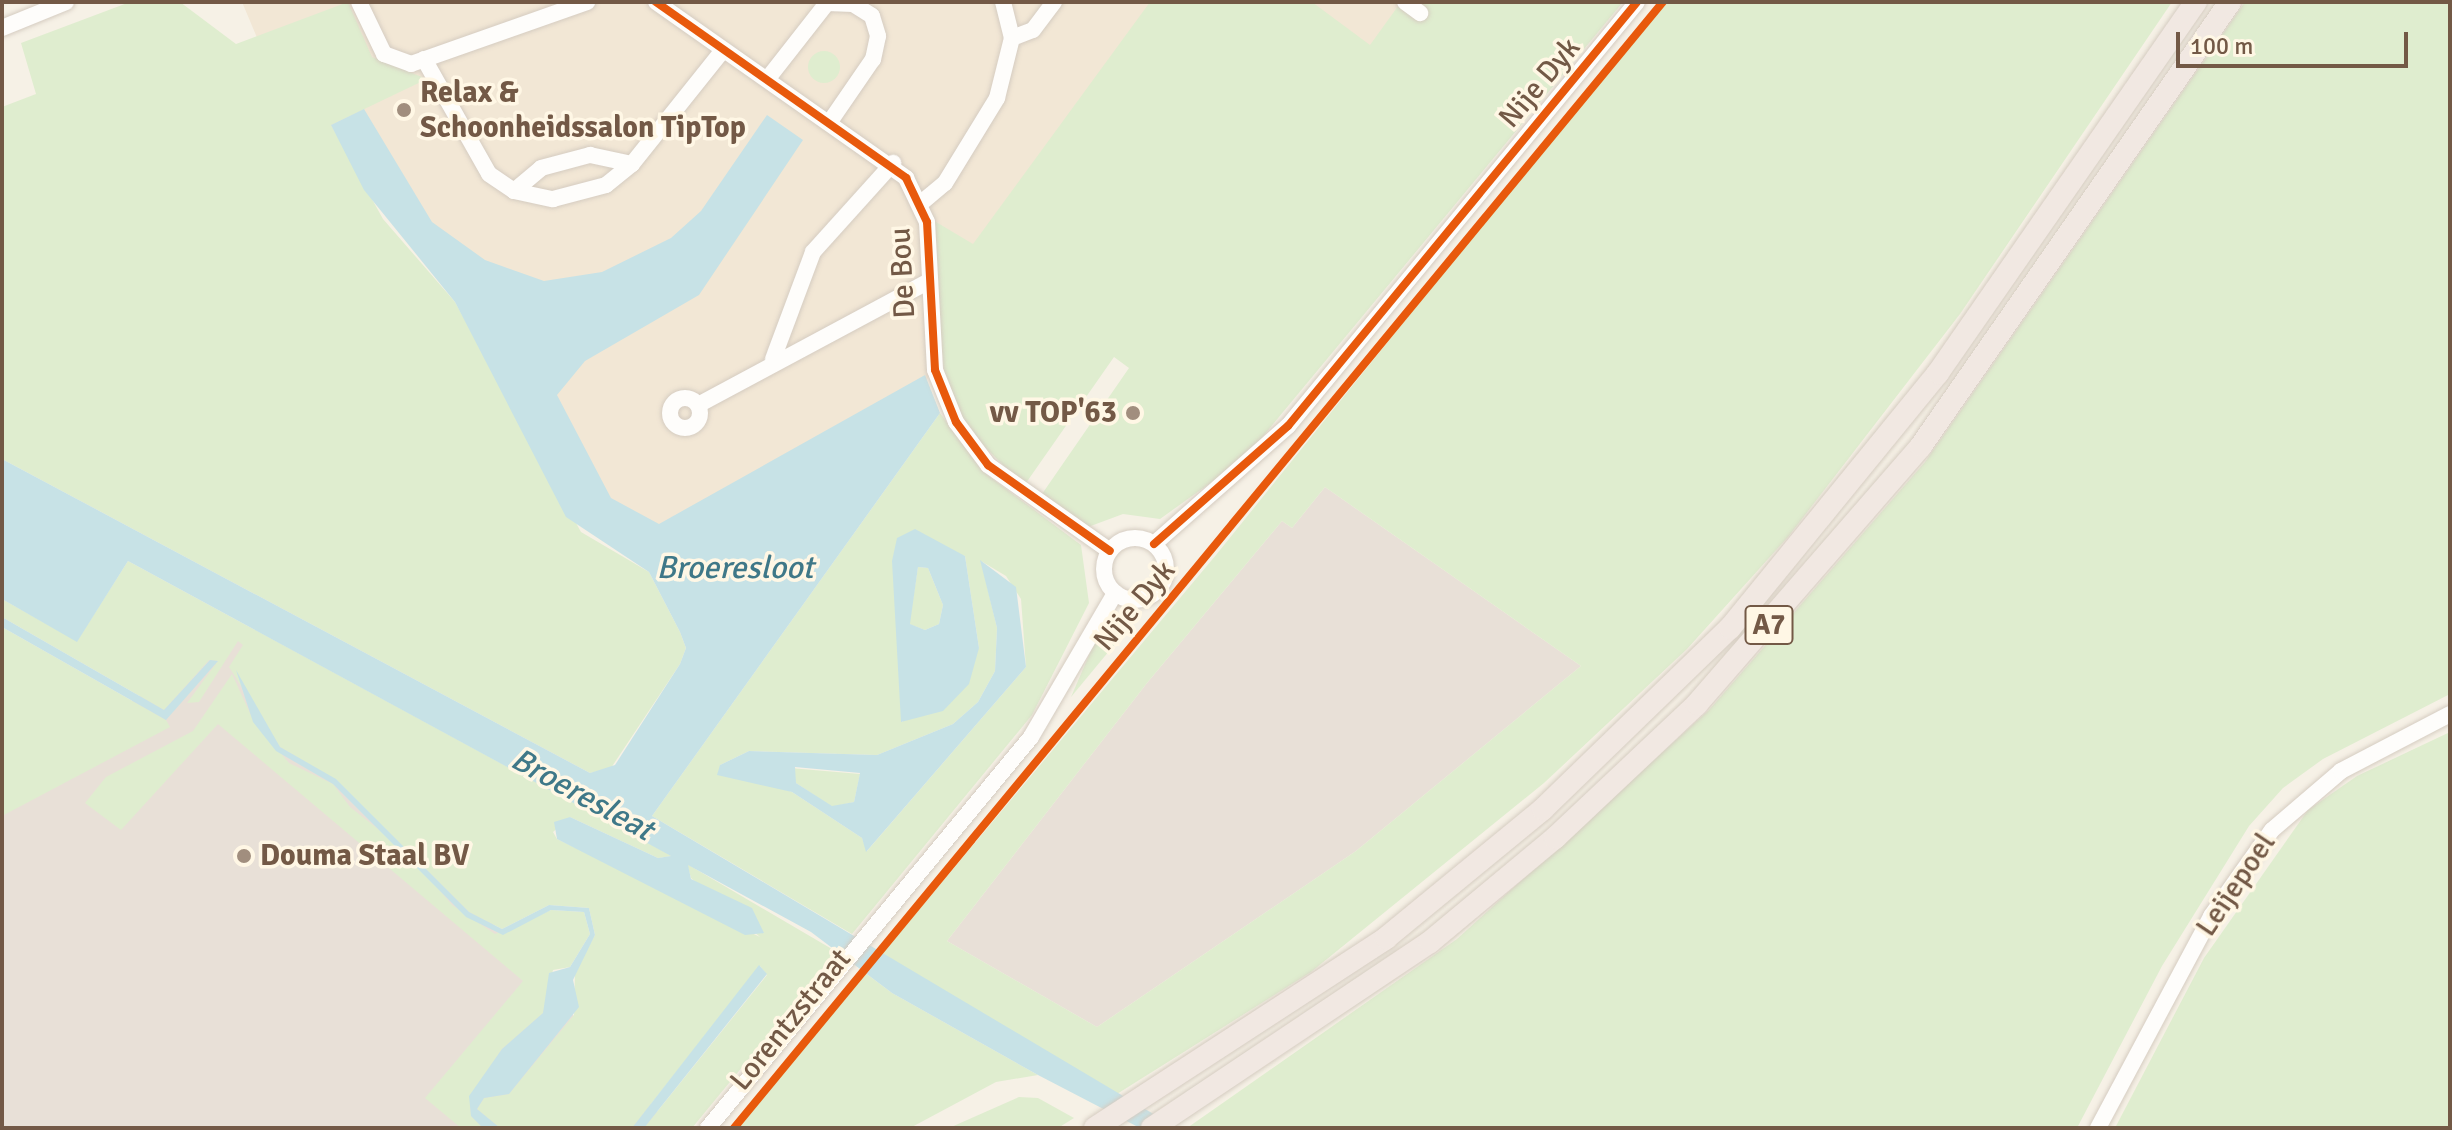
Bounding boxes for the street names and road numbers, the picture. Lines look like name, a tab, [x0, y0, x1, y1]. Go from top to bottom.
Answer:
street label: Nije Dyk	[1492, 30, 1588, 136]
street label: De Bou	[883, 227, 923, 319]
street label: Nije Dyk	[1087, 553, 1183, 659]
road number: A7	[1743, 601, 1795, 649]
street label: Leijepoel	[2188, 827, 2284, 943]
street label: Lorentzstraat	[723, 942, 859, 1098]

